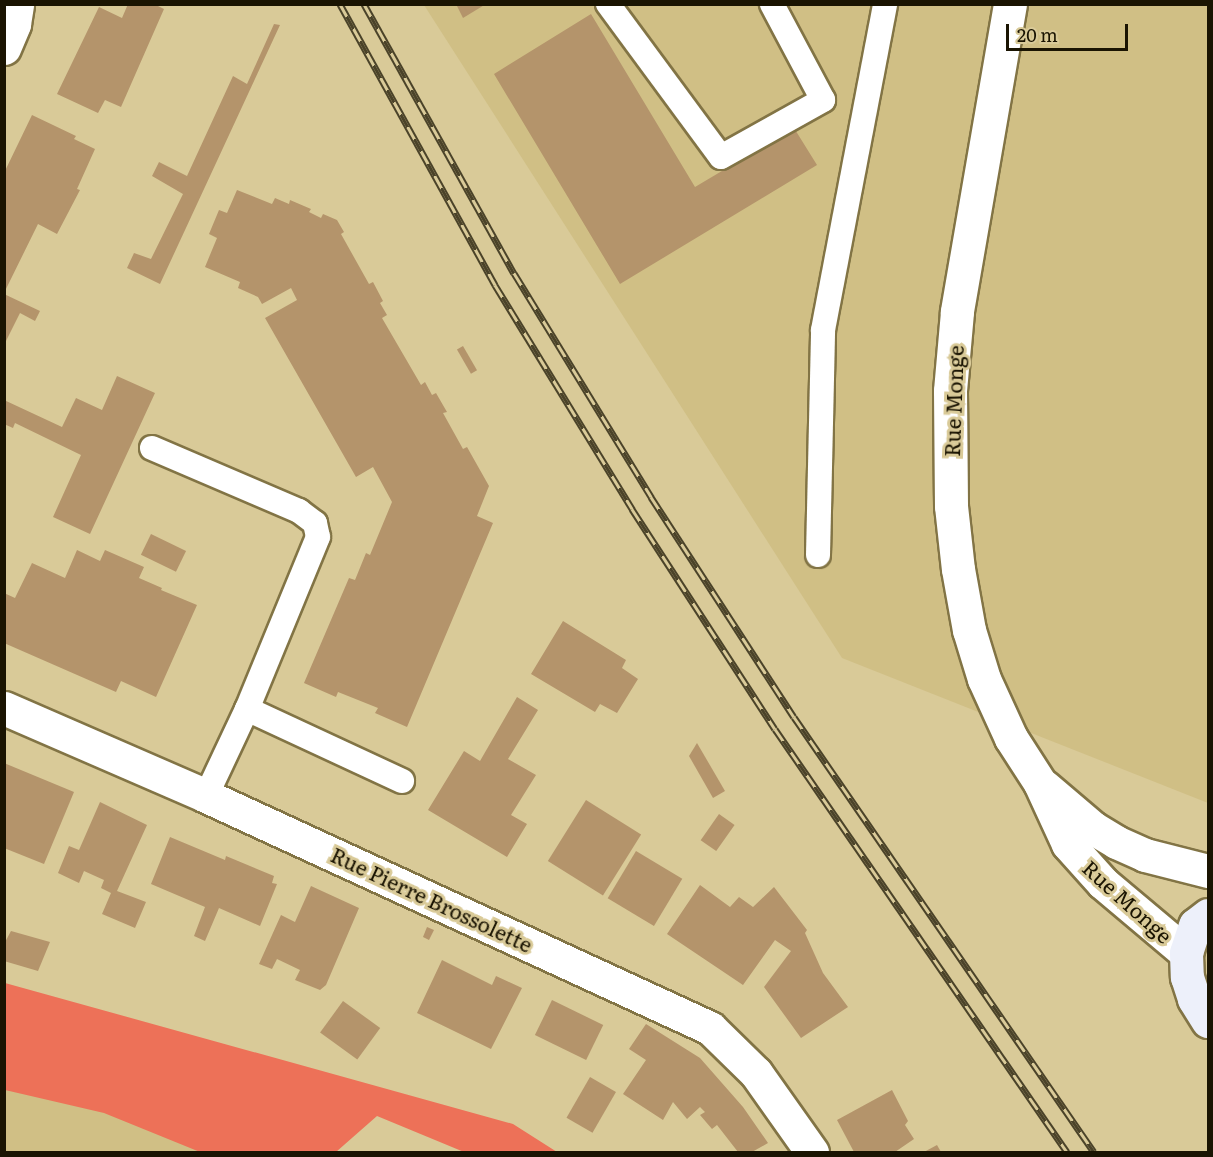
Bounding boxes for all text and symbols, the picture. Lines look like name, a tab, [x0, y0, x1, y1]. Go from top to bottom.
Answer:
scale bar	[1009, 12, 1130, 50]
text: 20 m	[1017, 21, 1058, 48]
street label: Rue Monge	[938, 345, 968, 457]
street label: Rue Pierre Brossolette	[327, 841, 537, 957]
street label: Rue Monge	[1078, 854, 1178, 948]

